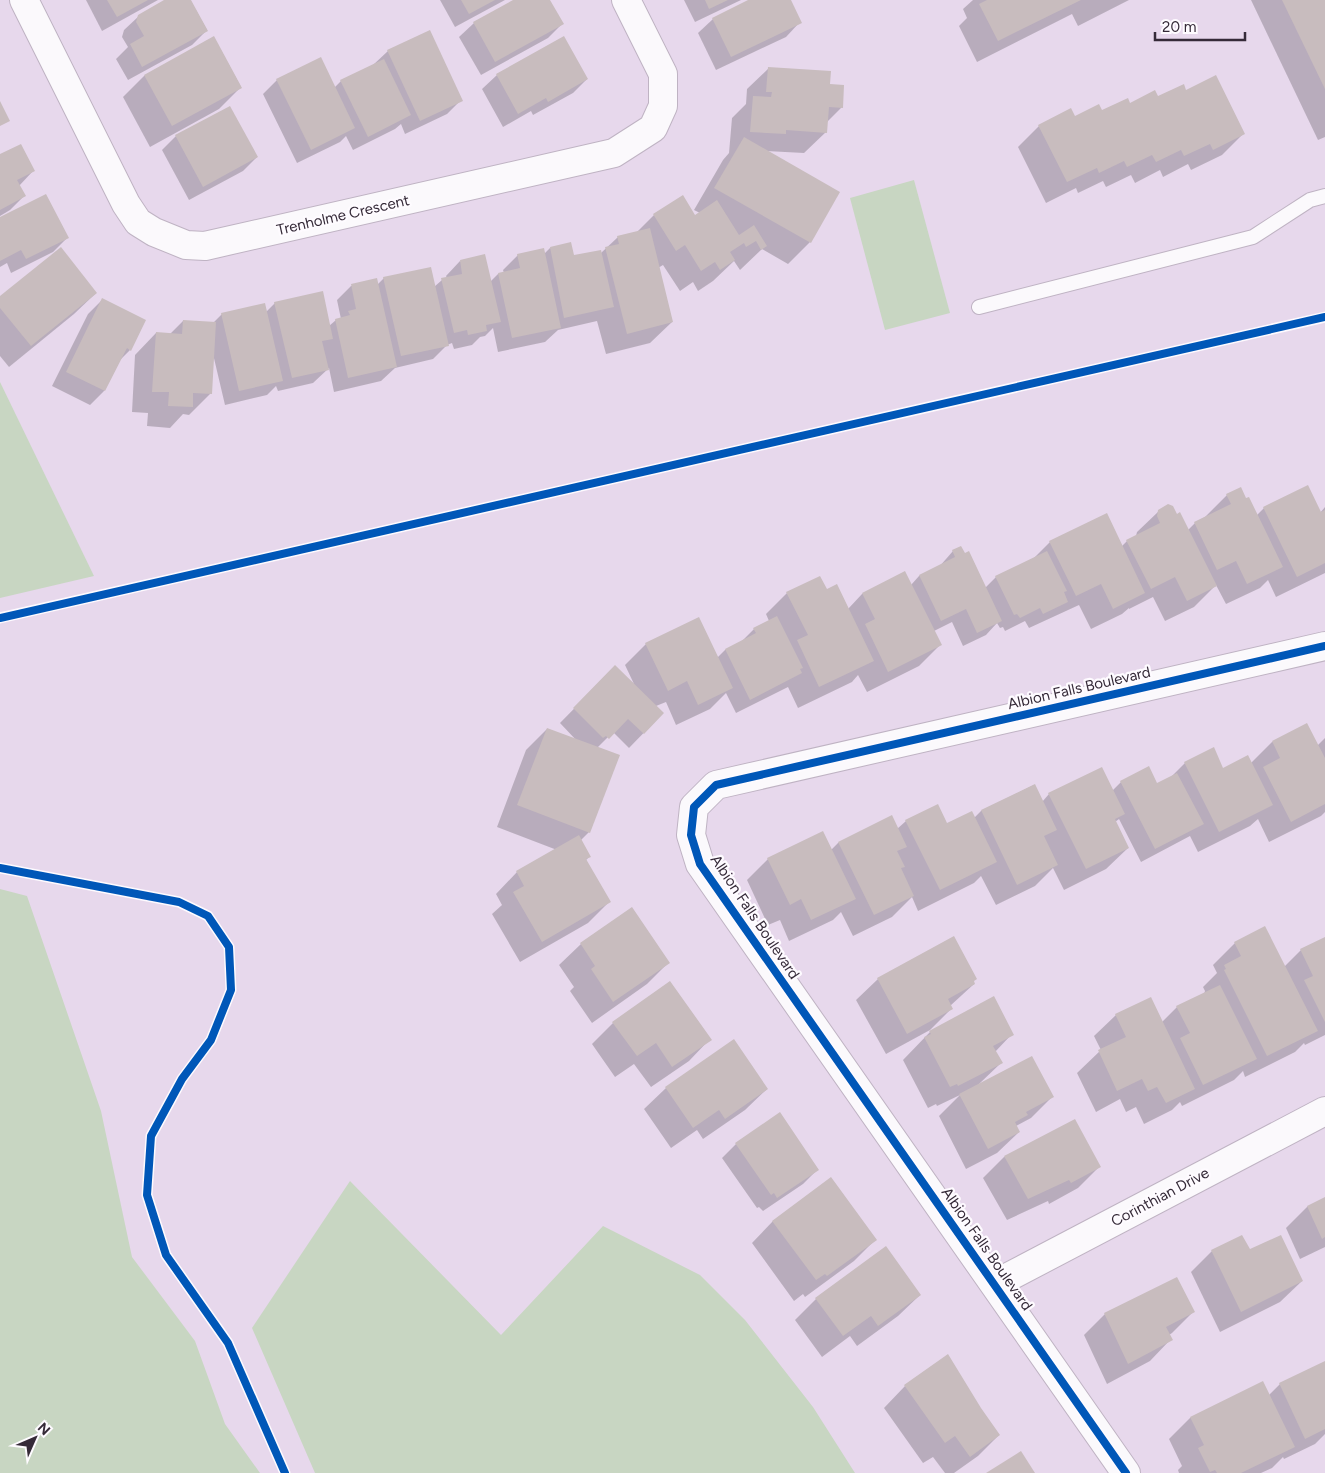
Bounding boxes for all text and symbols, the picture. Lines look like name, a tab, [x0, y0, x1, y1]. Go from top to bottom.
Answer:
scale bar	[1155, 10, 1245, 42]
text: 20 m	[1162, 18, 1196, 36]
street label: Trenholme Crescent	[275, 191, 411, 239]
street label: Albion Falls Boulevard	[1006, 663, 1152, 713]
street label: Albion Falls Boulevard	[707, 851, 803, 983]
street label: Corinthian Drive	[1108, 1164, 1212, 1230]
street label: Albion Falls Boulevard	[938, 1184, 1036, 1314]
north arrow	[10, 1413, 60, 1463]
text: N	[34, 1419, 54, 1439]

